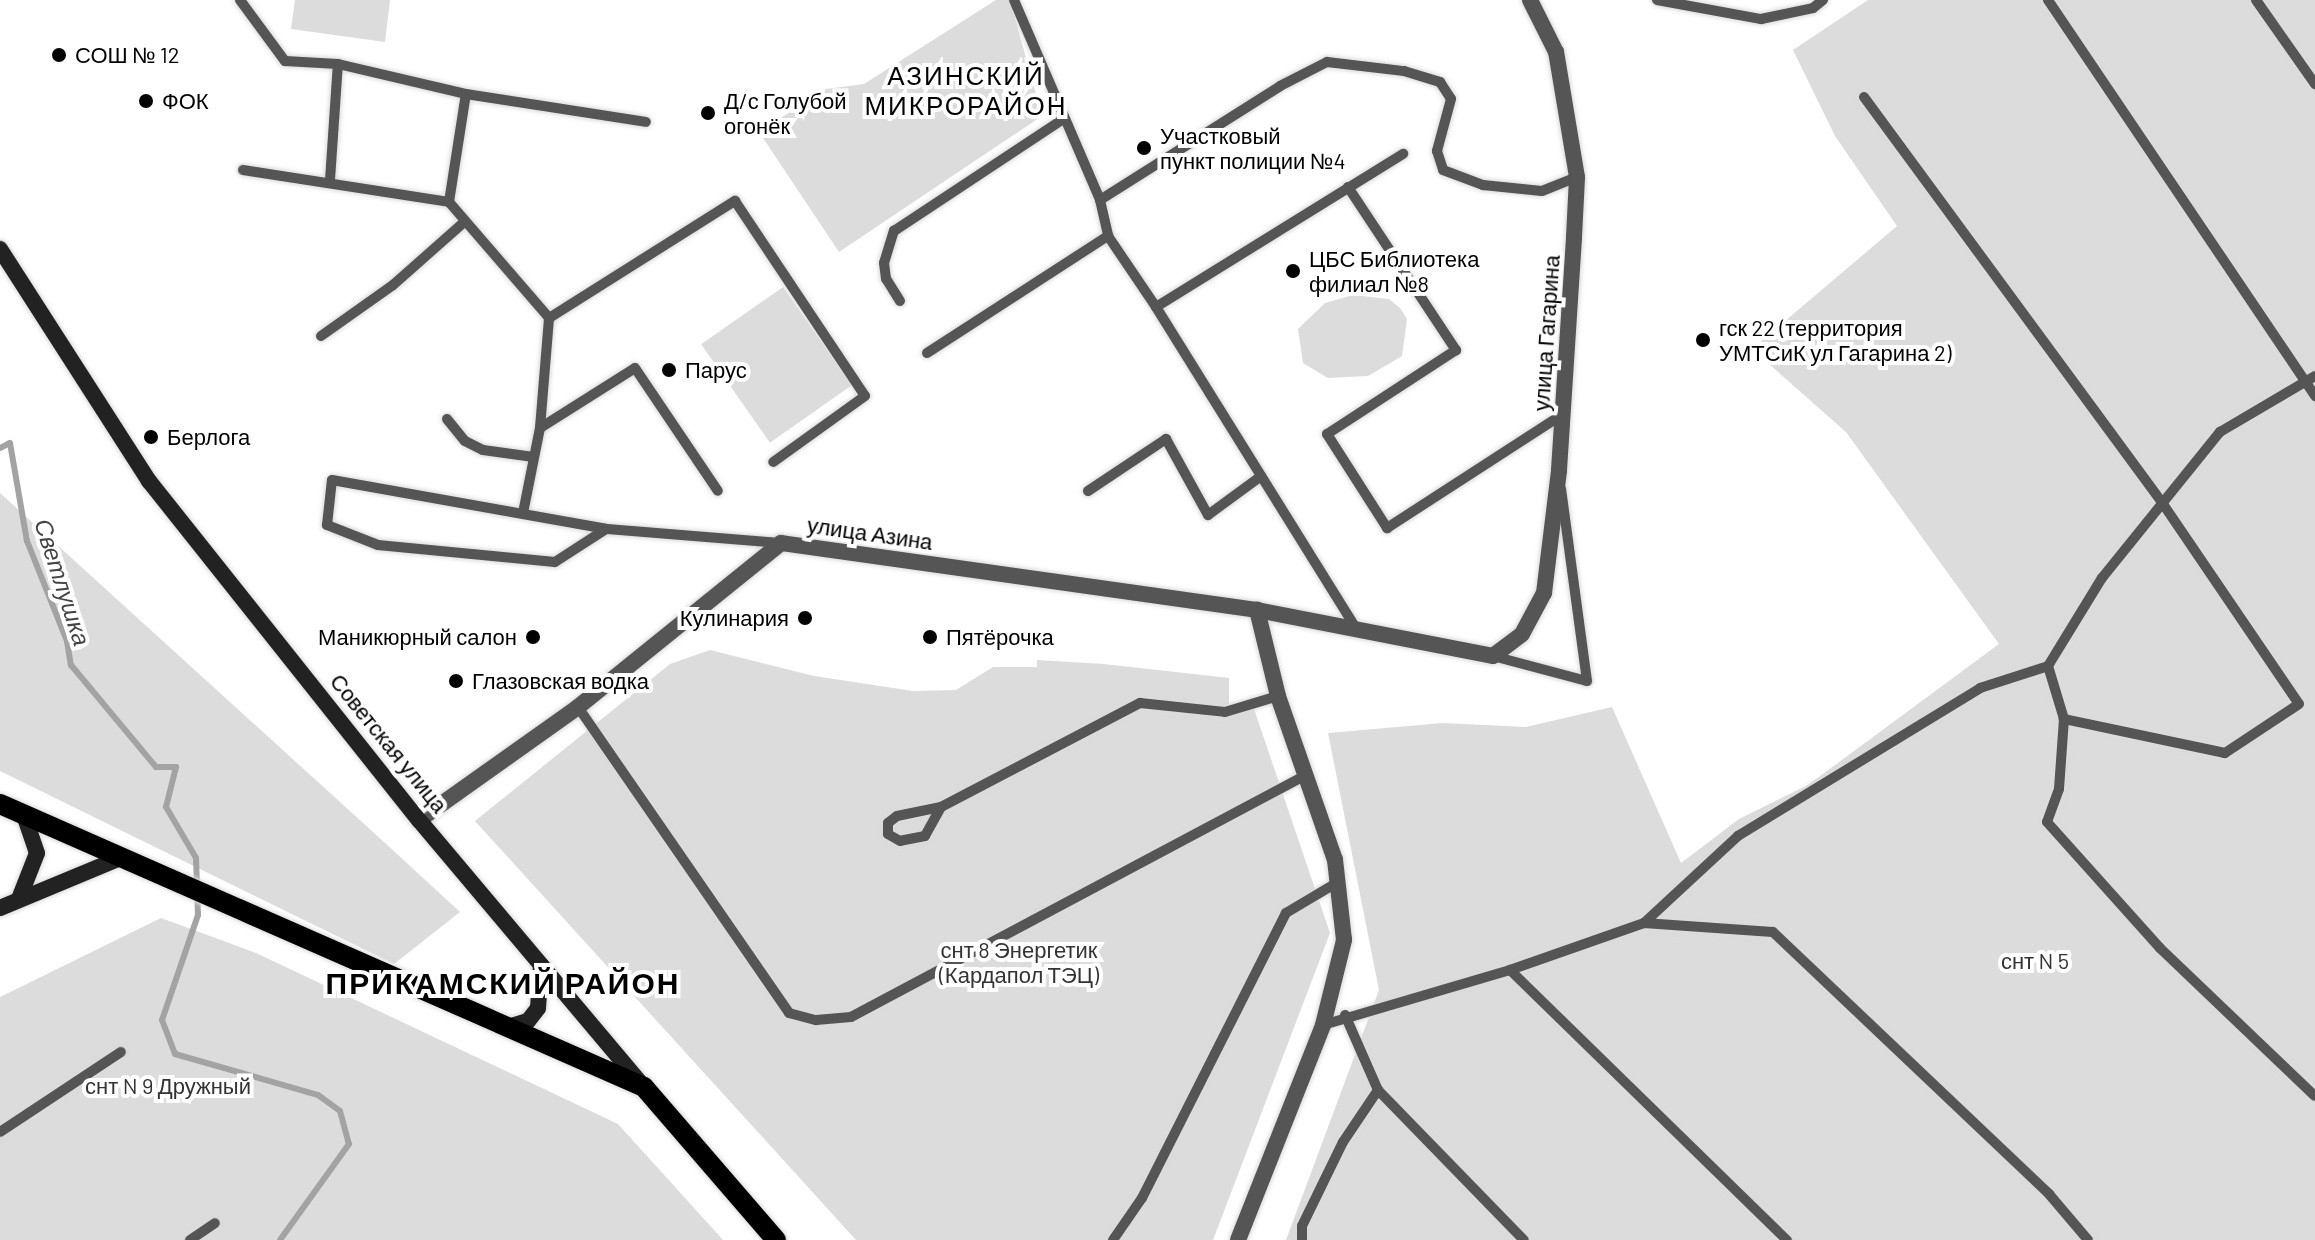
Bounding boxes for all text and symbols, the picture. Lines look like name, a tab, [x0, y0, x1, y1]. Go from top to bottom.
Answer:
place label: СОШ № 12	[75, 42, 180, 68]
marker: СОШ № 12	[50, 46, 68, 64]
district label: АЗИНСКИЙ МИКРОРАЙОН	[864, 59, 1068, 120]
place label: Д/с Голубой огонёк	[724, 87, 847, 138]
place label: ФОК	[162, 88, 209, 114]
marker: ФОК	[137, 92, 155, 110]
marker: Д/с Голубой огонёк	[699, 104, 717, 122]
place label: Участковый пункт полиции №4	[1160, 122, 1346, 174]
marker: Участковый пункт полиции №4	[1135, 139, 1153, 157]
place label: ЦБС Библиотека филиал №8	[1309, 245, 1479, 296]
street label: улица Гагарина	[1527, 254, 1565, 412]
marker: ЦБС Библиотека филиал №8	[1284, 262, 1302, 280]
place label: гск 22 (территория УМТСиК ул Гагарина 2)	[1719, 314, 1951, 366]
marker: гск 22 (территория УМТСиК ул Гагарина 2)	[1694, 331, 1712, 349]
place label: Парус	[685, 357, 747, 383]
marker: Парус	[660, 361, 678, 379]
place label: Берлога	[167, 424, 250, 450]
marker: Берлога	[142, 428, 160, 446]
street label: улица Азина	[806, 511, 934, 555]
water label: Светлушка	[29, 515, 97, 649]
place label: Кулинария	[680, 605, 789, 631]
marker: Кулинария	[796, 609, 814, 627]
place label: Маникюрный салон	[318, 624, 517, 650]
place label: Пятёрочка	[946, 624, 1054, 650]
marker: Маникюрный салон	[524, 628, 542, 646]
marker: Пятёрочка	[921, 628, 939, 646]
street label: Советская улица	[325, 668, 453, 818]
place label: Глазовская водка	[472, 668, 649, 694]
marker: Глазовская водка	[447, 672, 465, 690]
park label: снт 8 Энергетик (Кардапол ТЭЦ)	[939, 936, 1099, 988]
park label: снт N 5	[2001, 948, 2069, 974]
district label: ПРИКАМСКИЙ РАЙОН	[326, 964, 680, 1000]
park label: снт N 9 Дружный	[85, 1073, 251, 1099]

